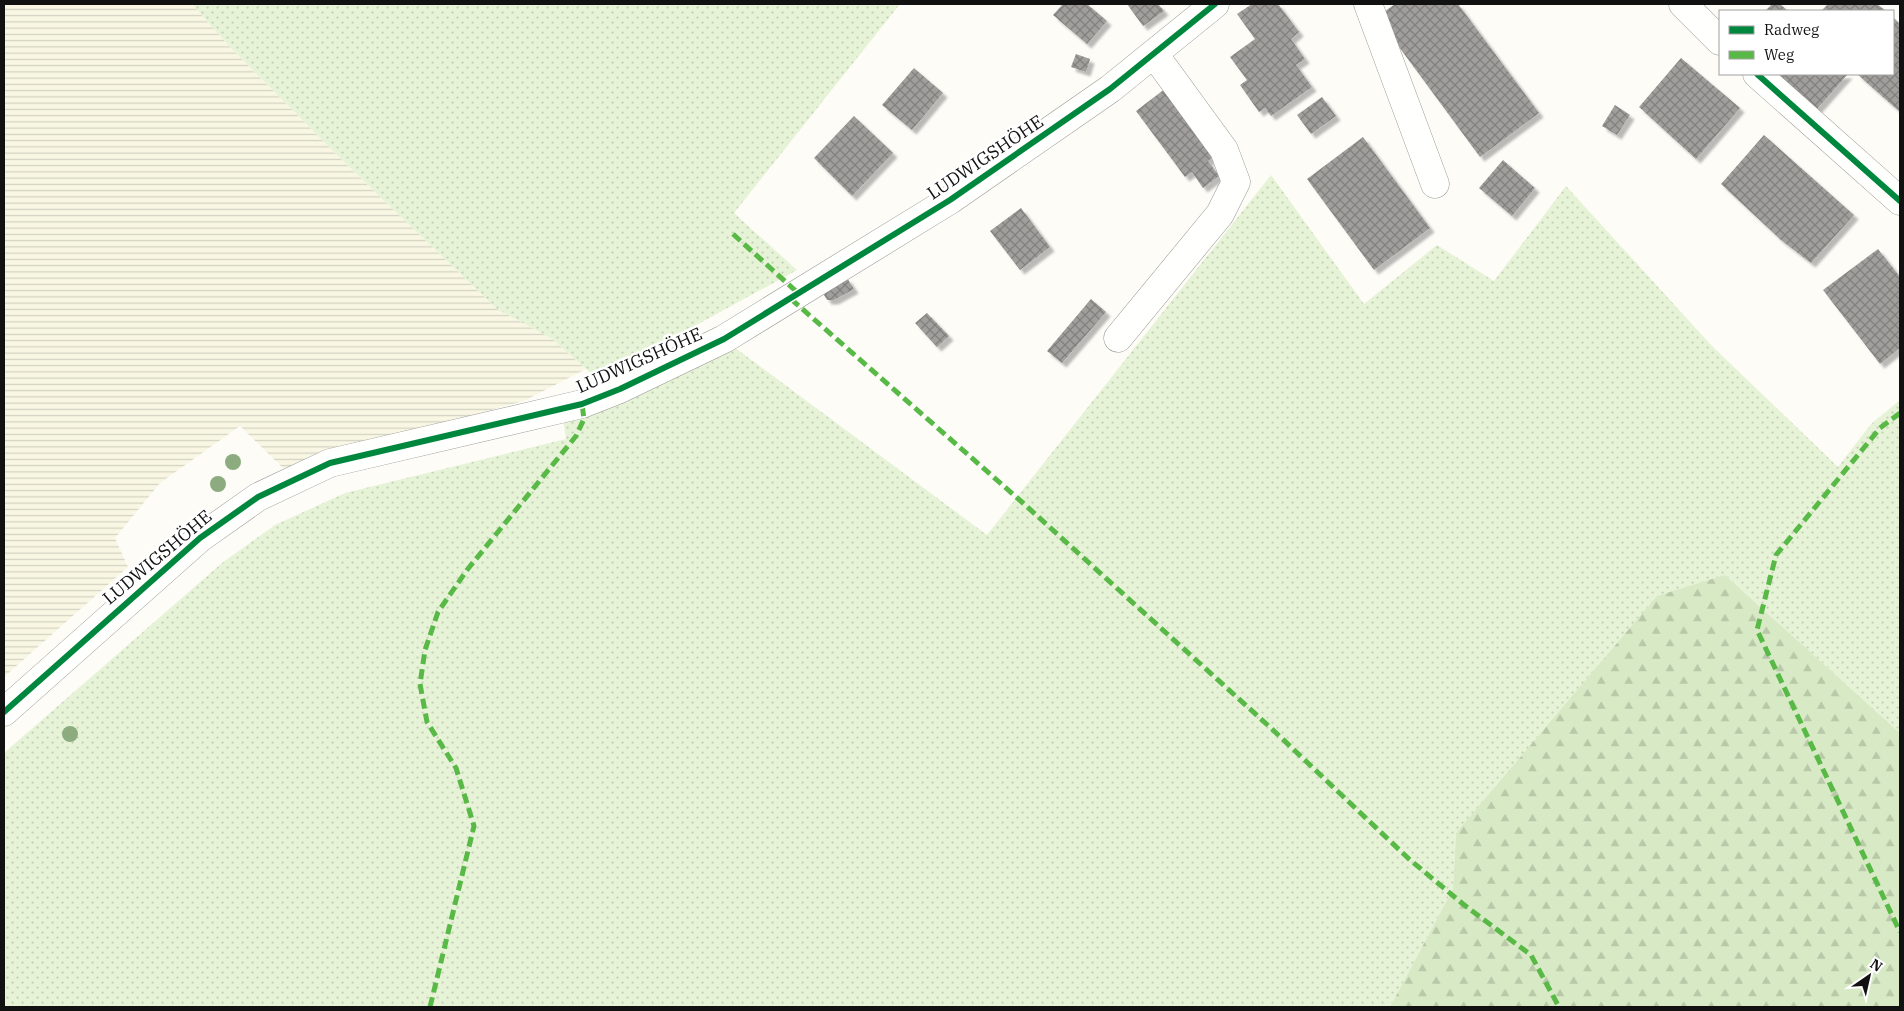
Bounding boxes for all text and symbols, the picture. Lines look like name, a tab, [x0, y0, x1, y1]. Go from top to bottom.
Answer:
legend	[1719, 10, 1894, 75]
text: Radweg	[1764, 20, 1819, 39]
text: Weg	[1764, 45, 1794, 64]
street label: LUDWIGSHÖHE	[922, 110, 1048, 204]
street label: LUDWIGSHÖHE	[572, 322, 706, 398]
street label: LUDWIGSHÖHE	[98, 505, 216, 609]
north arrow	[1844, 951, 1894, 1001]
text: N	[1867, 955, 1886, 976]

